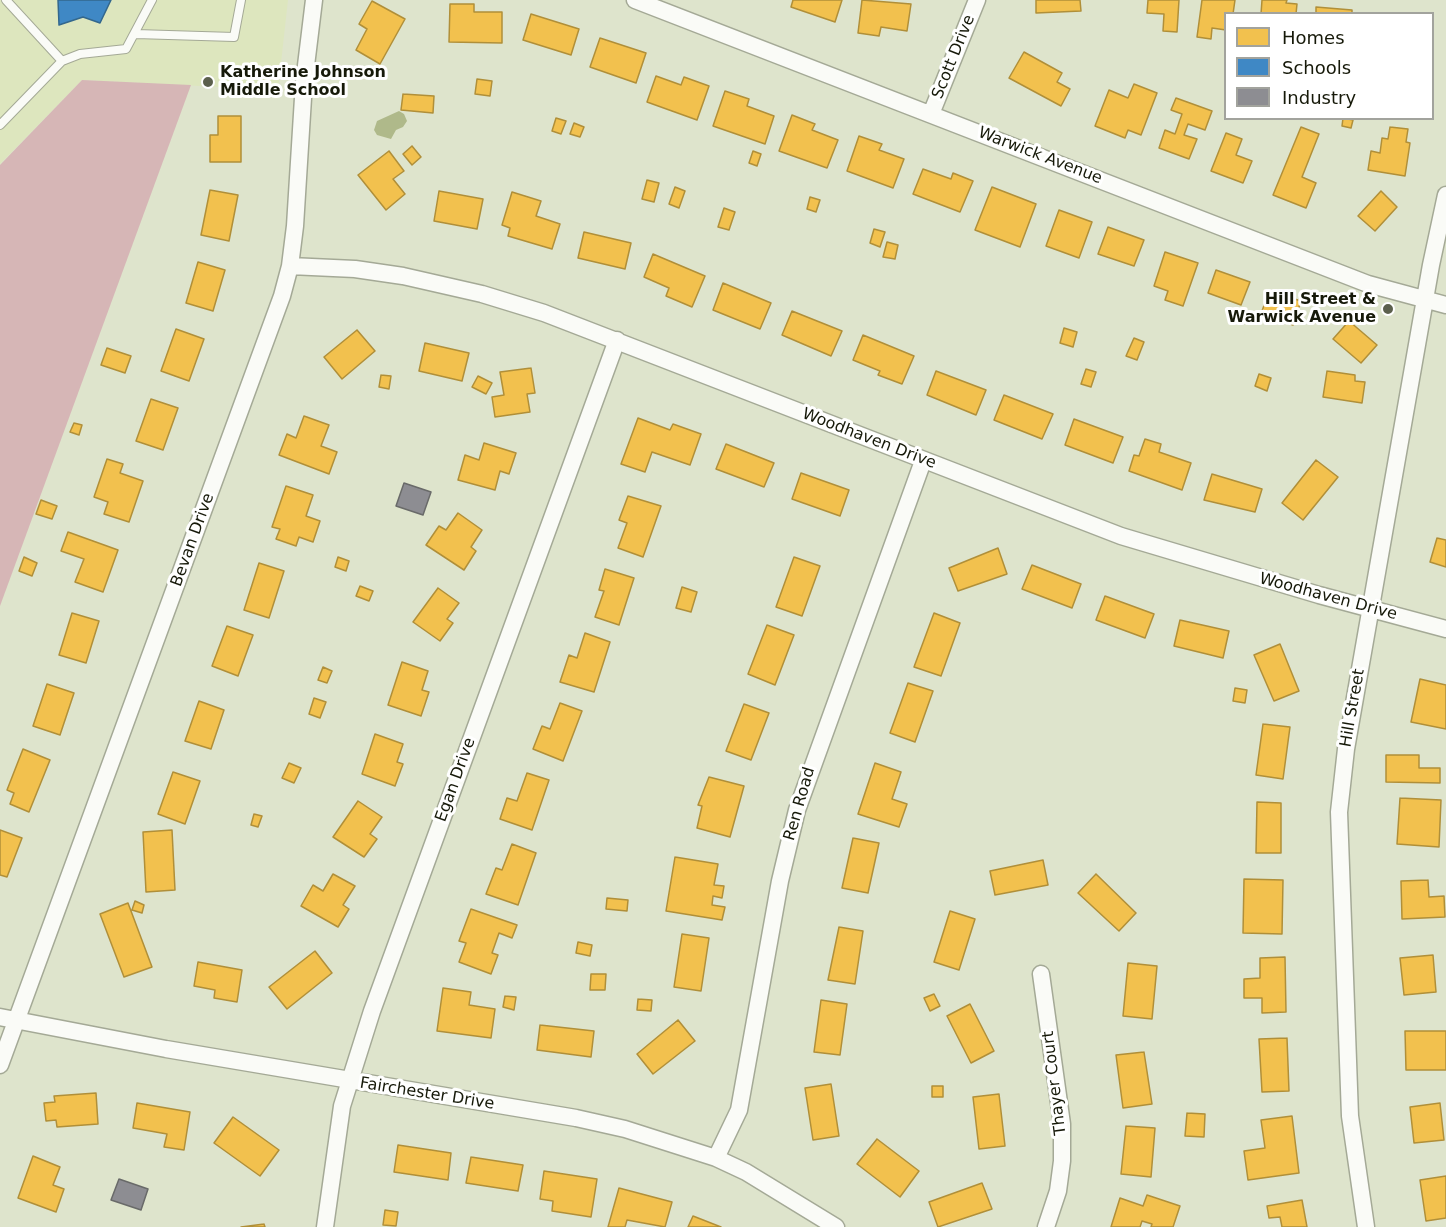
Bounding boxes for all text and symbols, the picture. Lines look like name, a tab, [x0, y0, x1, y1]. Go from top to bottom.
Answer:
street label: Scott Drive	[928, 12, 980, 102]
legend	[1224, 12, 1434, 120]
text: Homes	[1282, 27, 1345, 48]
text: Schools	[1282, 57, 1351, 78]
place label: Katherine Johnson Middle School	[220, 63, 386, 101]
marker: Katherine Johnson Middle School	[201, 75, 215, 89]
text: Industry	[1282, 87, 1356, 108]
street label: Warwick Avenue	[975, 124, 1105, 188]
place label: Hill Street & Warwick Avenue	[1228, 290, 1376, 328]
marker: Hill Street & Warwick Avenue	[1381, 302, 1395, 316]
street label: Woodhaven Drive	[799, 405, 939, 473]
street label: Bevan Drive	[167, 491, 219, 589]
street label: Woodhaven Drive	[1257, 569, 1399, 625]
street label: Hill Street	[1337, 667, 1369, 749]
street label: Egan Drive	[432, 735, 480, 825]
street label: Ren Road	[780, 765, 820, 843]
street label: Thayer Court	[1039, 1030, 1071, 1136]
street label: Fairchester Drive	[358, 1074, 496, 1114]

